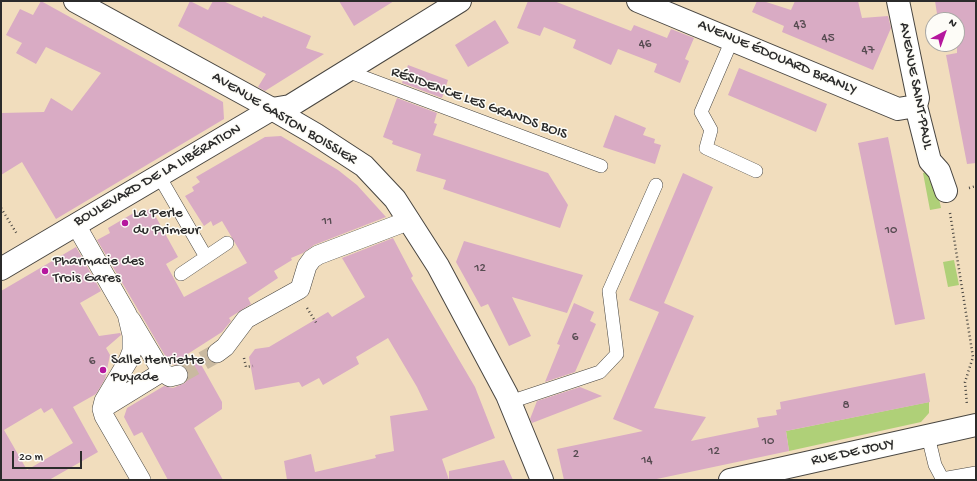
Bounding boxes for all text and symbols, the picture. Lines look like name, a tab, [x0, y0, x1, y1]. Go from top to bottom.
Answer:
north arrow	[925, 12, 965, 52]
street label: AVENUE ÉDOUARD BRANLY	[695, 16, 859, 100]
text: N	[946, 17, 959, 31]
house number: 43	[794, 18, 806, 34]
street label: AVENUE SAINT-PAUL	[894, 21, 936, 151]
house number: 45	[822, 31, 834, 47]
house number: 46	[639, 37, 651, 53]
house number: 47	[862, 43, 874, 59]
street label: RÉSIDENCE LES GRANDS BOIS	[388, 64, 570, 144]
street label: AVENUE GASTON BOISSIER	[208, 68, 360, 170]
street label: BOULEVARD DE LA LIBÉRATION	[71, 121, 245, 231]
place label: La Perle du Primeur	[133, 205, 200, 240]
house number: 11	[322, 214, 332, 230]
marker: La Perle du Primeur	[120, 218, 130, 228]
house number: 10	[885, 223, 897, 239]
place label: Pharmacie des Trois Gares	[53, 253, 144, 288]
house number: 12	[474, 261, 486, 277]
marker: Pharmacie des Trois Gares	[40, 266, 50, 276]
house number: 6	[572, 330, 578, 346]
place label: Salle Henriette Puyade	[111, 352, 204, 387]
house number: 6	[89, 354, 95, 370]
marker: Salle Henriette Puyade	[98, 365, 108, 375]
house number: 8	[842, 398, 850, 414]
house number: 10	[762, 434, 774, 450]
street label: RUE DE JOUY	[810, 435, 896, 471]
scale bar	[14, 443, 84, 469]
house number: 12	[708, 444, 720, 460]
house number: 2	[573, 447, 579, 463]
text: 20 m	[19, 451, 43, 465]
house number: 14	[641, 453, 653, 469]

